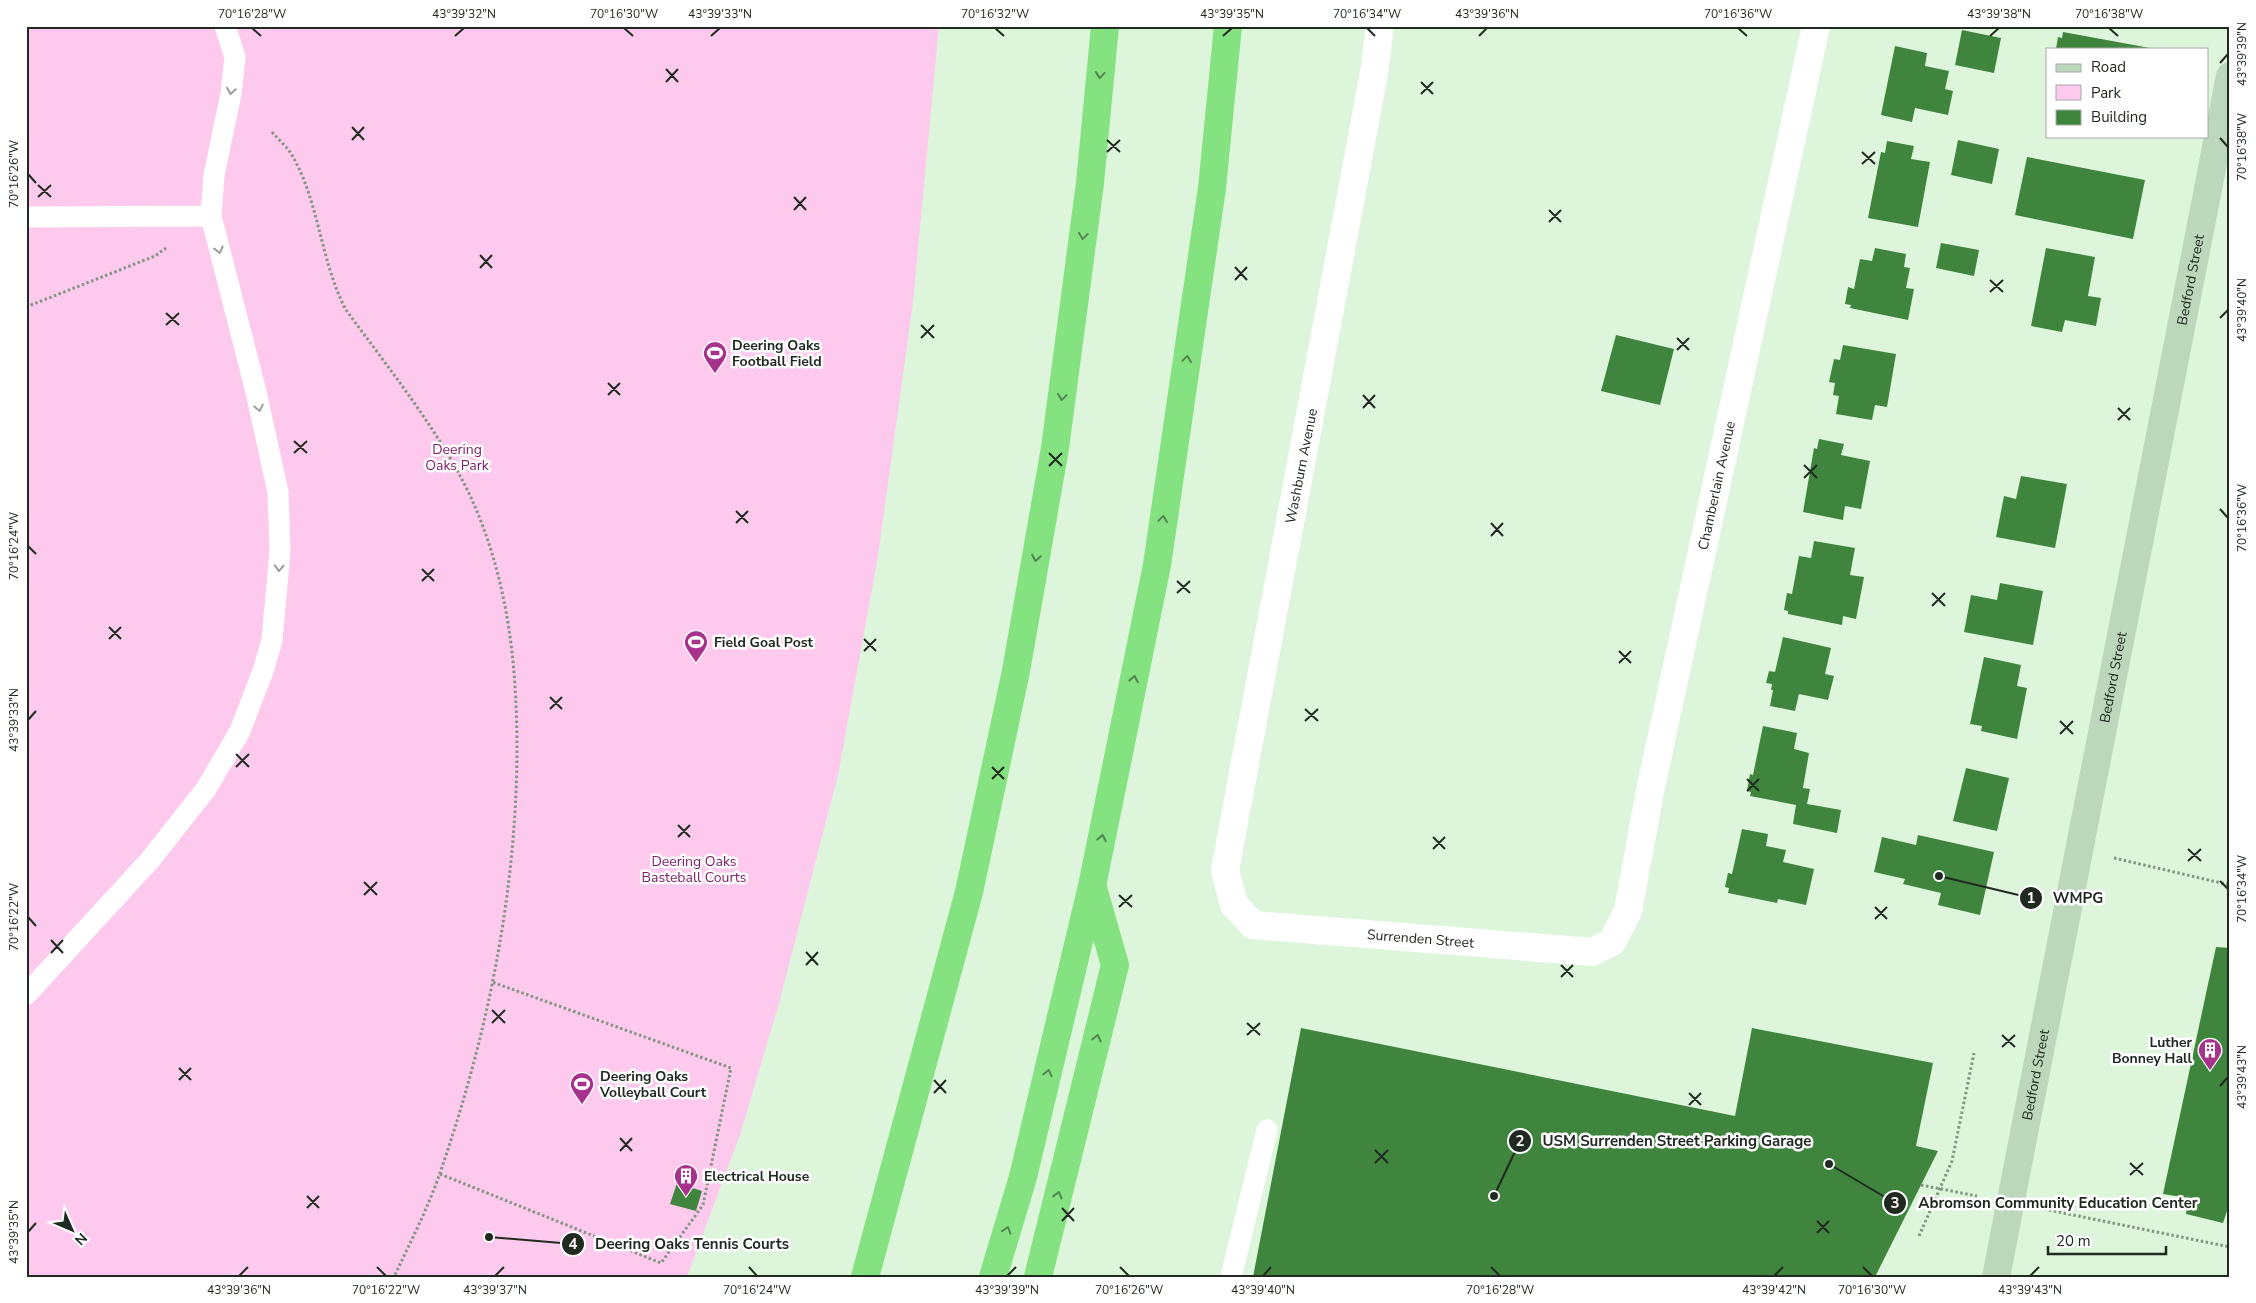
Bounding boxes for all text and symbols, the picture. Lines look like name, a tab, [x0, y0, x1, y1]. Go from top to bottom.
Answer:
text: 70°16'28"W	[218, 6, 286, 22]
text: 43°39'32"N	[432, 6, 496, 22]
text: 70°16'30"W	[590, 6, 658, 22]
text: 43°39'33"N	[688, 6, 752, 22]
text: 70°16'32"W	[961, 6, 1029, 22]
text: 43°39'35"N	[1200, 6, 1264, 22]
text: 70°16'34"W	[1333, 6, 1401, 22]
text: 43°39'36"N	[1455, 6, 1519, 22]
text: 70°16'36"W	[1704, 6, 1772, 22]
text: 43°39'38"N	[1967, 6, 2031, 22]
text: 70°16'38"W	[2075, 6, 2143, 22]
text: 43°39'39"N	[2234, 22, 2250, 86]
legend	[2046, 48, 2208, 138]
text: Road	[2091, 57, 2126, 77]
one-way arrow	[1095, 71, 1106, 79]
text: Park	[2091, 83, 2121, 103]
one-way arrow	[226, 86, 236, 95]
text: Building	[2091, 107, 2147, 127]
text: 70°16'38"W	[2234, 113, 2250, 181]
text: 70°16'26"W	[6, 140, 22, 208]
one-way arrow	[1078, 233, 1089, 241]
street label: Bedford Street	[2173, 233, 2209, 327]
one-way arrow	[213, 246, 224, 255]
text: 43°39'40"N	[2234, 278, 2250, 342]
place label: Deering Oaks Football Field	[732, 336, 822, 371]
sports icon: Deering Oaks Football Field	[702, 340, 728, 374]
one-way arrow	[1181, 354, 1192, 362]
one-way arrow	[1057, 393, 1067, 402]
one-way arrow	[253, 403, 264, 412]
street label: Washburn Avenue	[1281, 407, 1322, 525]
street label: Chamberlain Avenue	[1694, 419, 1740, 552]
park label: Deering Oaks Park	[425, 440, 490, 475]
text: 70°16'36"W	[2234, 484, 2250, 552]
text: 70°16'24"W	[6, 512, 22, 580]
one-way arrow	[1158, 515, 1168, 524]
one-way arrow	[1031, 553, 1041, 562]
one-way arrow	[273, 565, 284, 573]
sports icon: Field Goal Post	[683, 629, 709, 663]
street label: Bedford Street	[2095, 630, 2132, 725]
place label: Field Goal Post	[714, 633, 813, 652]
one-way arrow	[1128, 675, 1139, 684]
text: 43°39'33"N	[6, 688, 22, 752]
one-way arrow	[1096, 834, 1106, 843]
park label: Deering Oaks Basteball Courts	[642, 852, 747, 887]
text: 70°16'34"W	[2234, 855, 2250, 923]
text: 70°16'22"W	[6, 883, 22, 951]
callout: WMPG	[2018, 883, 2114, 913]
text: 1	[2026, 888, 2036, 908]
text: WMPG	[2053, 888, 2103, 908]
street label: Surrenden Street	[1366, 925, 1475, 953]
street label: Bedford Street	[2018, 1028, 2054, 1122]
one-way arrow	[1091, 1033, 1102, 1042]
place label: Luther Bonney Hall	[2112, 1033, 2193, 1068]
building icon: Luther Bonney Hall	[2197, 1037, 2223, 1071]
text: 43°39'43"N	[2234, 1045, 2250, 1109]
place label: Deering Oaks Volleyball Court	[599, 1067, 707, 1102]
one-way arrow	[1042, 1068, 1053, 1077]
sports icon: Deering Oaks Volleyball Court	[569, 1071, 595, 1105]
callout: USM Surrenden Street Parking Garage	[1508, 1126, 1821, 1156]
text: 2	[1515, 1131, 1525, 1151]
text: USM Surrenden Street Parking Garage	[1543, 1131, 1811, 1151]
building icon: Electrical House	[673, 1163, 699, 1197]
place label: Electrical House	[704, 1167, 810, 1186]
callout: Abromson Community Education Center	[1883, 1188, 2207, 1218]
one-way arrow	[1052, 1191, 1063, 1200]
text: 3	[1890, 1193, 1900, 1213]
text: Abromson Community Education Center	[1918, 1193, 2198, 1213]
text: 43°39'35"N	[6, 1200, 22, 1264]
north arrow	[48, 1206, 98, 1256]
scale bar	[2048, 1223, 2166, 1255]
one-way arrow	[1002, 1226, 1012, 1235]
text: N	[70, 1228, 91, 1249]
callout: Deering Oaks Tennis Courts	[560, 1229, 799, 1259]
text: 20 m	[2056, 1231, 2091, 1251]
text: 4	[568, 1234, 578, 1254]
text: Deering Oaks Tennis Courts	[595, 1234, 789, 1254]
text: 43°39'36"N	[207, 1282, 271, 1298]
text: 70°16'22"W	[352, 1282, 420, 1298]
text: 43°39'37"N	[463, 1282, 527, 1298]
text: 70°16'24"W	[723, 1282, 791, 1298]
text: 43°39'39"N	[975, 1282, 1039, 1298]
text: 70°16'26"W	[1095, 1282, 1163, 1298]
text: 43°39'40"N	[1231, 1282, 1295, 1298]
text: 70°16'28"W	[1466, 1282, 1534, 1298]
text: 43°39'42"N	[1742, 1282, 1806, 1298]
text: 70°16'30"W	[1838, 1282, 1906, 1298]
text: 43°39'43"N	[1998, 1282, 2062, 1298]

